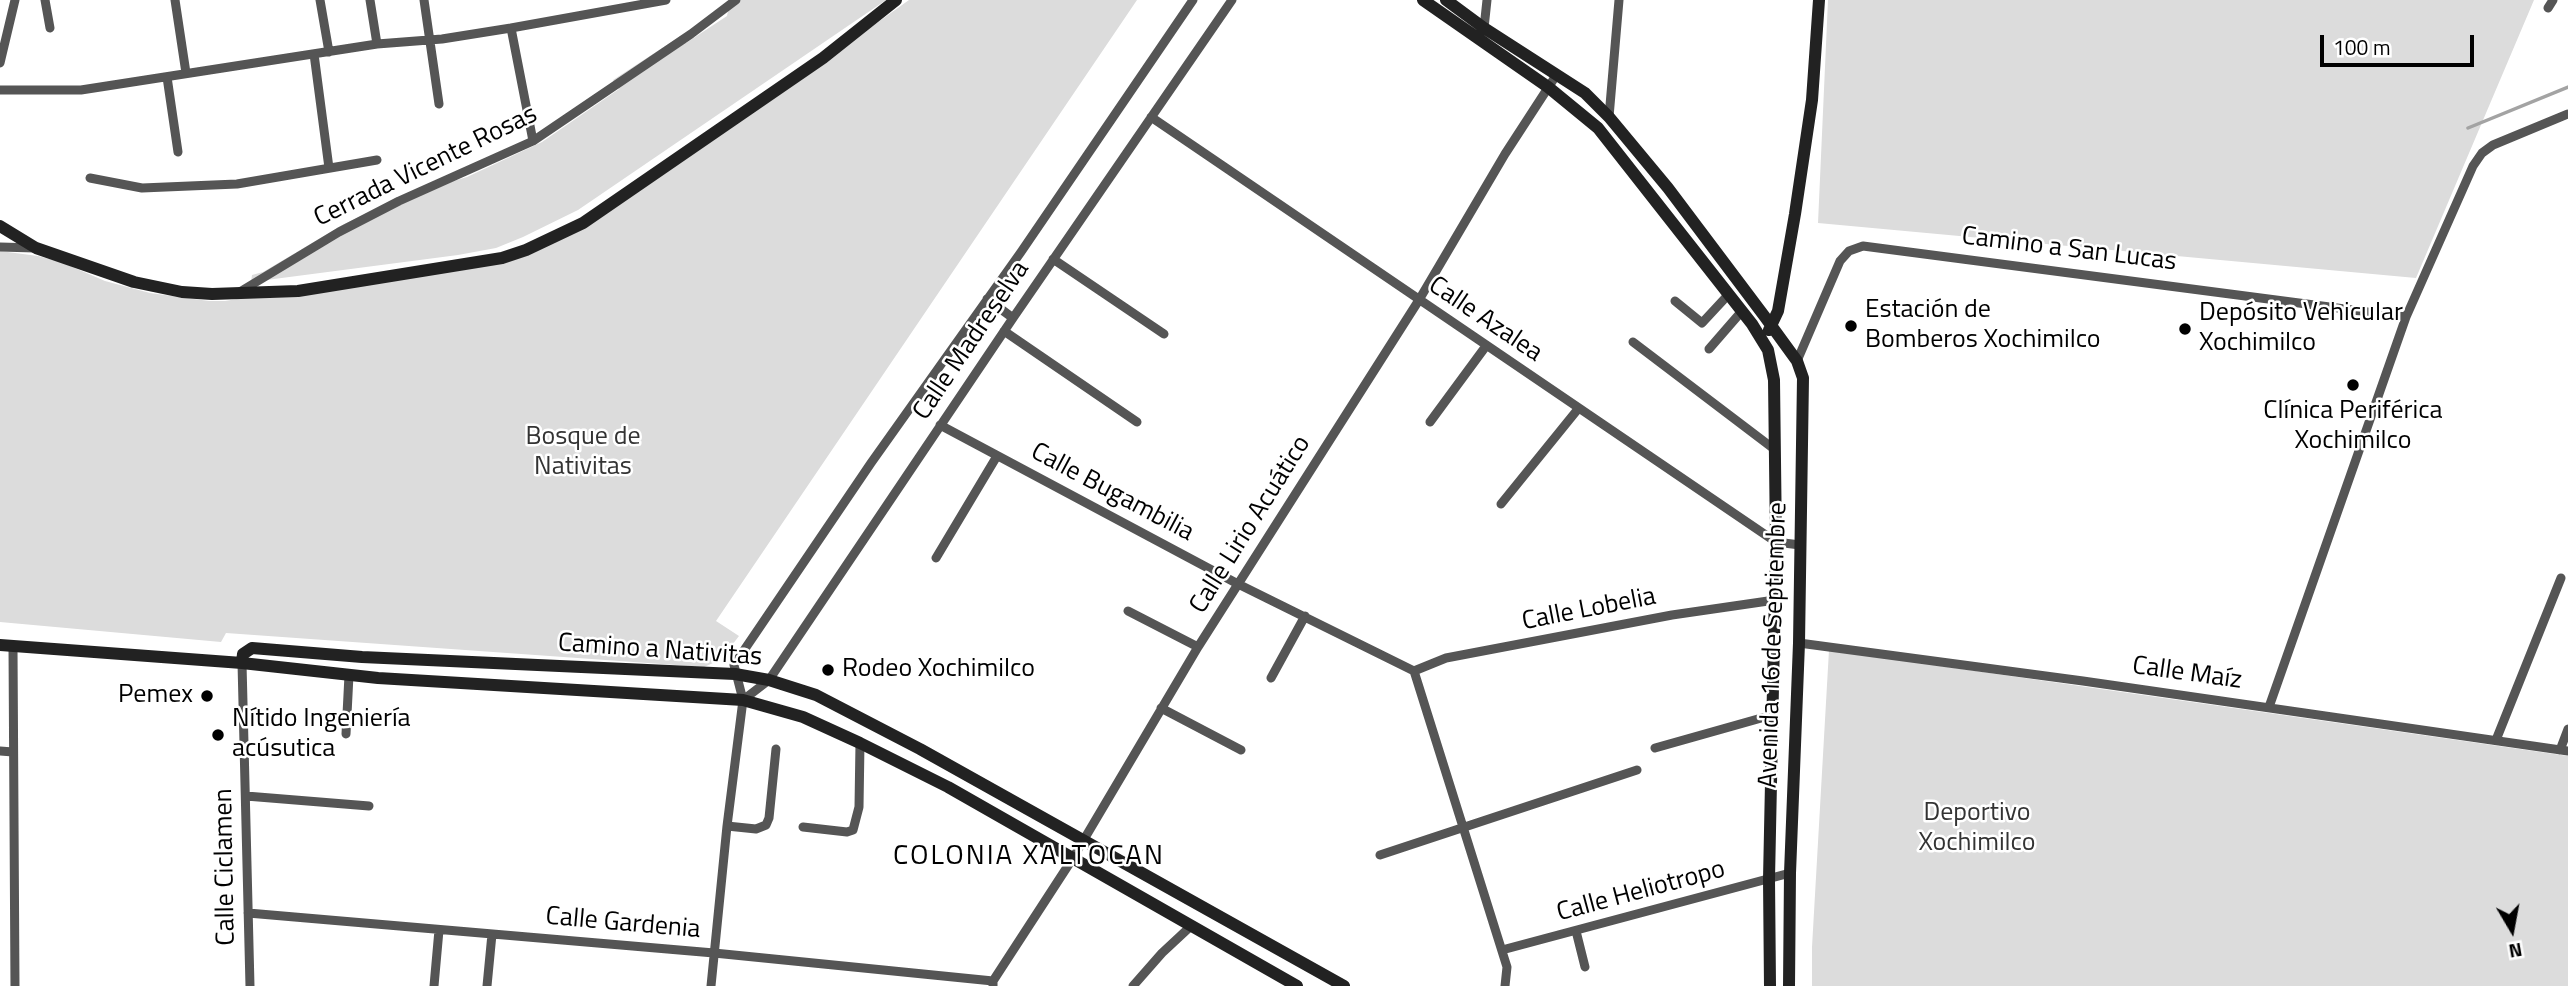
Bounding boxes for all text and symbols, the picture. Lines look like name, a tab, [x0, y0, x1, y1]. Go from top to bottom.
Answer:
scale bar	[2323, 21, 2477, 65]
text: 100 m	[2333, 31, 2390, 63]
street label: Cerrada Vicente Rosas	[309, 99, 543, 235]
street label: Camino a San Lucas	[1960, 221, 2178, 279]
street label: Calle Madreselva	[907, 256, 1037, 426]
street label: Calle Azalea	[1422, 271, 1548, 369]
place label: Estación de Bomberos Xochimilco	[1865, 295, 2101, 356]
place label: Depósito Vehicular Xochimilco	[2199, 298, 2403, 360]
marker: Estación de Bomberos Xochimilco	[1843, 318, 1859, 334]
marker: Depósito Vehicular Xochimilco	[2177, 321, 2193, 337]
marker: Clínica Periférica Xochimilco	[2345, 377, 2361, 393]
place label: Clínica Periférica Xochimilco	[2263, 396, 2443, 458]
park label: Bosque de Nativitas	[525, 422, 641, 484]
street label: Calle Lirio Acuático	[1184, 430, 1318, 620]
street label: Calle Bugambilia	[1025, 437, 1199, 549]
street label: Avenida 16 de Septiembre	[1753, 501, 1795, 789]
street label: Calle Lobelia	[1519, 582, 1659, 638]
street label: Camino a Nativitas	[557, 628, 763, 674]
street label: Calle Maíz	[2130, 651, 2244, 697]
place label: Rodeo Xochimilco	[842, 654, 1035, 686]
marker: Rodeo Xochimilco	[820, 662, 836, 678]
place label: Pemex	[118, 680, 193, 712]
marker: Pemex	[199, 688, 215, 704]
place label: Nítido Ingeniería acúsutica	[232, 704, 411, 766]
marker: Nítido Ingeniería acúsutica	[210, 727, 226, 743]
street label: Calle Ciclamen	[209, 788, 243, 946]
park label: Deportivo Xochimilco	[1918, 798, 2036, 860]
district label: COLONIA XALTOCAN	[895, 840, 1163, 874]
street label: Calle Heliotropo	[1553, 855, 1729, 929]
north arrow	[2477, 895, 2547, 965]
street label: Calle Gardenia	[544, 902, 702, 946]
text: N	[2507, 936, 2525, 967]

